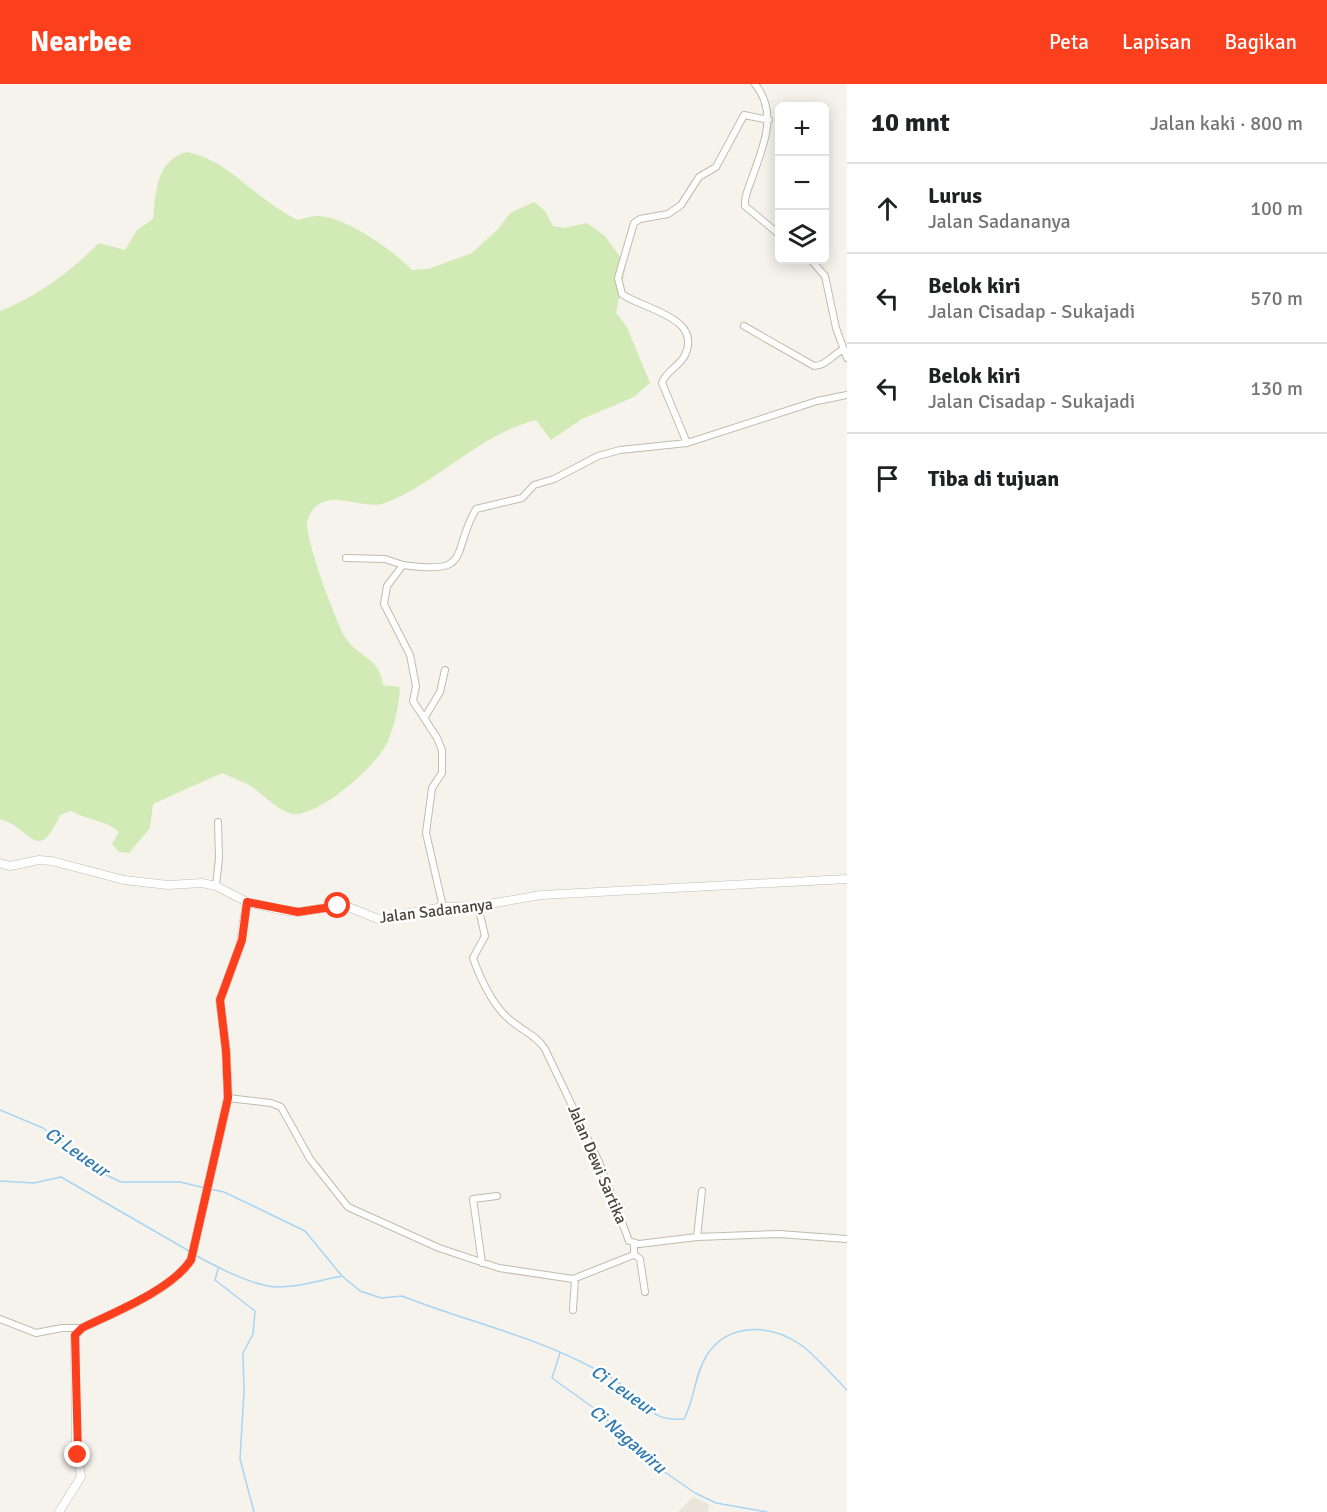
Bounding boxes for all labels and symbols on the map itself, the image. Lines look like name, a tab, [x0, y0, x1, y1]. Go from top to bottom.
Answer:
route start	[324, 892, 350, 918]
street label: Jalan Sadananya	[378, 894, 494, 928]
street label: Jalan Dewi Sartika	[563, 1102, 631, 1227]
water label: Ci Leueur	[41, 1122, 115, 1183]
water label: Ci Leueur	[587, 1360, 661, 1421]
water label: Ci Nagawiru	[585, 1400, 672, 1479]
route end	[64, 1441, 90, 1467]

